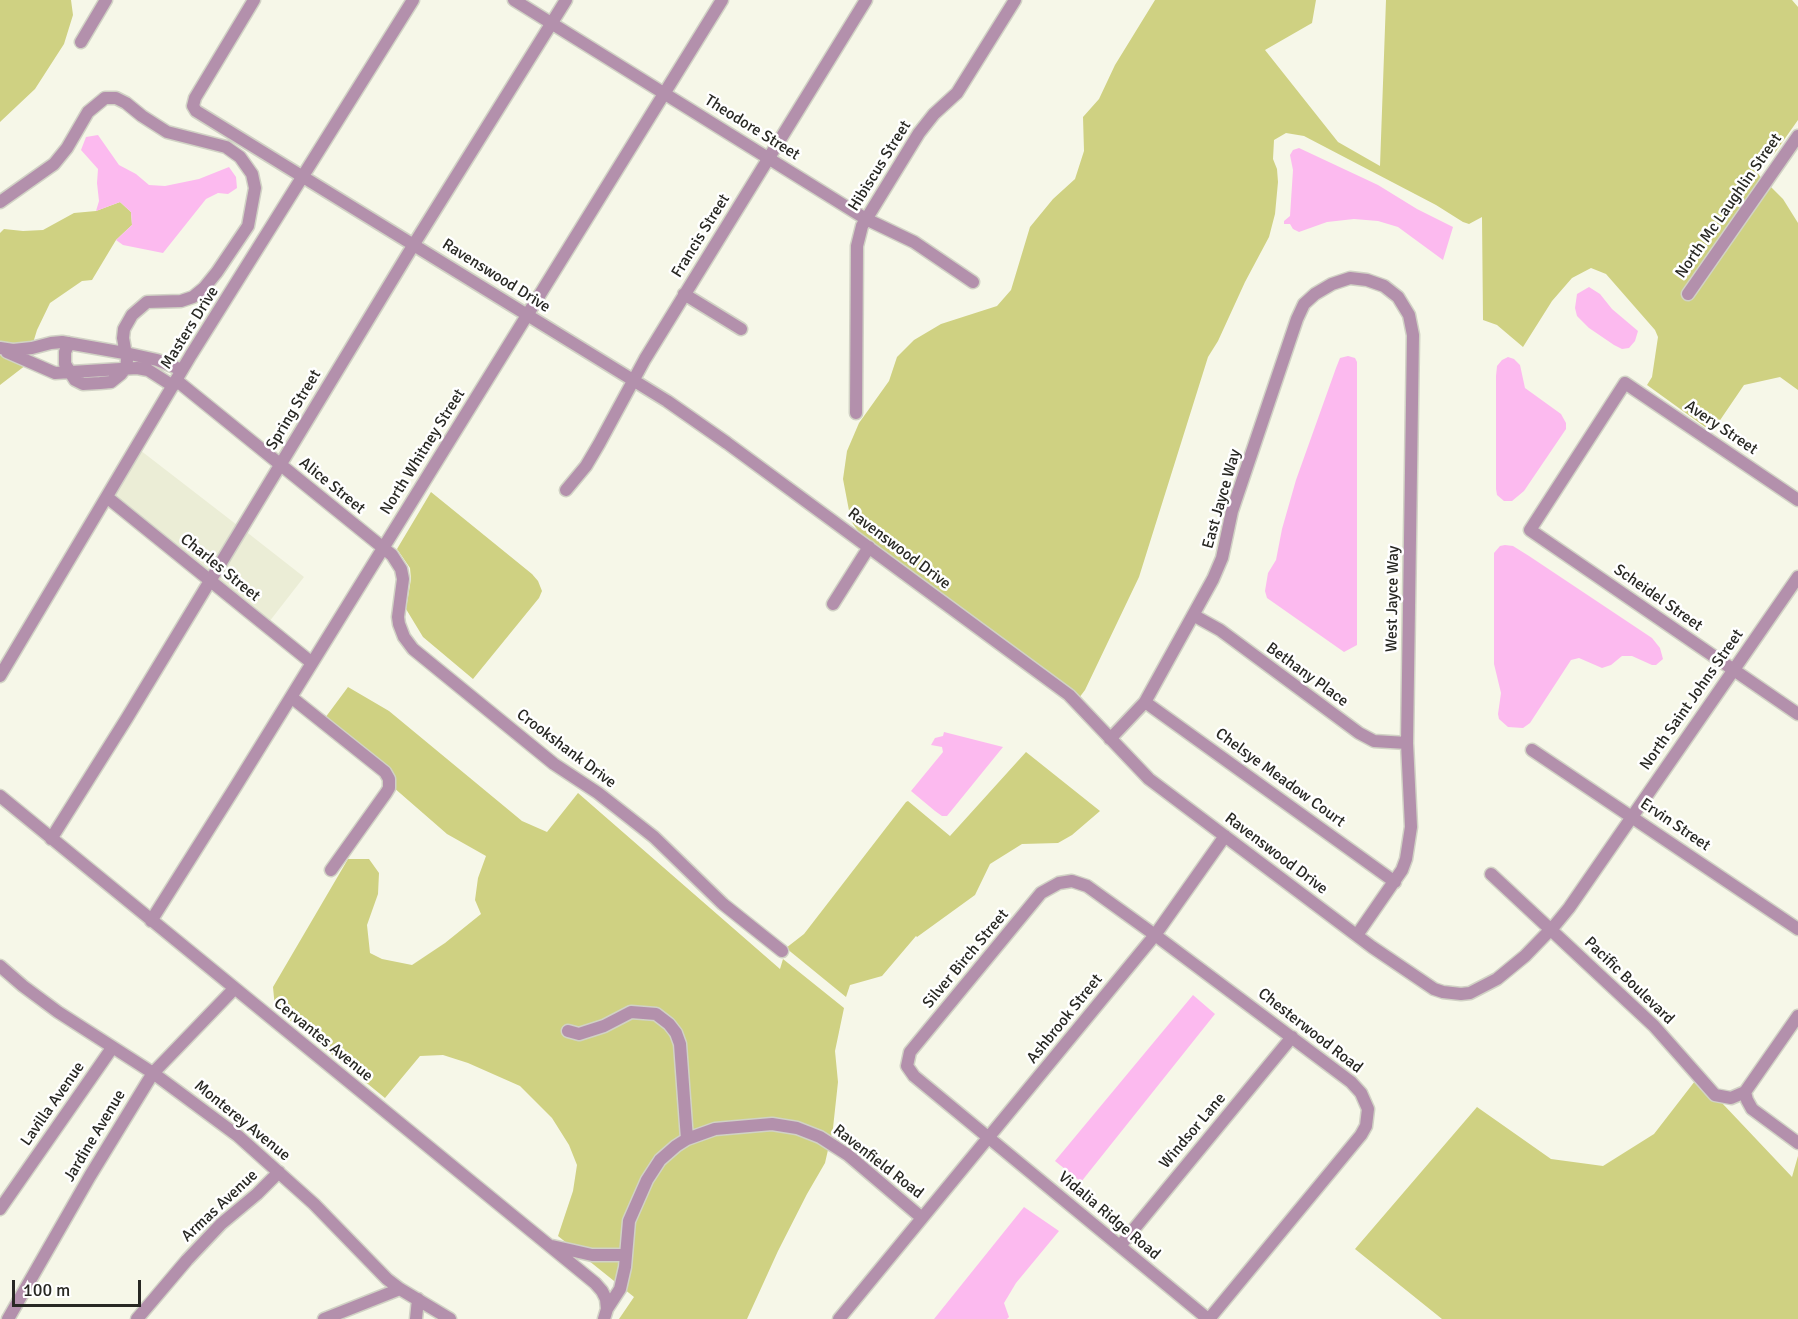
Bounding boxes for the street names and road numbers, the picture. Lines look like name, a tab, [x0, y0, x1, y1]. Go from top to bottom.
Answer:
street label: Theodore Street	[701, 91, 803, 165]
street label: Hibiscus Street	[844, 117, 916, 215]
street label: North Mc Laughlin Street	[1672, 130, 1786, 282]
street label: Francis Street	[668, 191, 734, 281]
street label: Ravenswood Drive	[438, 235, 554, 317]
street label: Masters Drive	[157, 283, 223, 373]
street label: Spring Street	[263, 366, 325, 454]
street label: North Whitney Street	[377, 386, 469, 518]
street label: Avery Street	[1681, 397, 1761, 459]
street label: East Jayce Way	[1199, 447, 1245, 551]
street label: Alice Street	[295, 454, 369, 518]
street label: Ravenswood Drive	[844, 504, 954, 594]
street label: Charles Street	[176, 530, 264, 606]
street label: West Jayce Way	[1382, 546, 1404, 652]
street label: Scheidel Street	[1610, 560, 1706, 636]
street label: North Saint Johns Street	[1636, 626, 1748, 774]
street label: Bethany Place	[1262, 639, 1352, 711]
street label: Crookshank Drive	[512, 705, 620, 793]
street label: Chelsye Meadow Court	[1211, 724, 1349, 832]
street label: Ervin Street	[1636, 794, 1714, 856]
street label: Ravenswood Drive	[1221, 809, 1331, 899]
street label: Silver Birch Street	[919, 906, 1013, 1012]
street label: Pacific Boulevard	[1580, 933, 1678, 1029]
street label: Ashbrook Street	[1023, 970, 1107, 1068]
street label: Chesterwood Road	[1254, 984, 1366, 1078]
street label: Cervantes Avenue	[270, 994, 376, 1086]
street label: Lavilla Avenue	[17, 1058, 89, 1150]
street label: Monterey Avenue	[190, 1076, 294, 1166]
street label: Jardine Avenue	[60, 1087, 130, 1185]
street label: Windsor Lane	[1156, 1089, 1230, 1173]
street label: Ravenfield Road	[829, 1121, 927, 1203]
street label: Armas Avenue	[178, 1166, 262, 1246]
street label: Vidalia Ridge Road	[1054, 1168, 1164, 1264]

